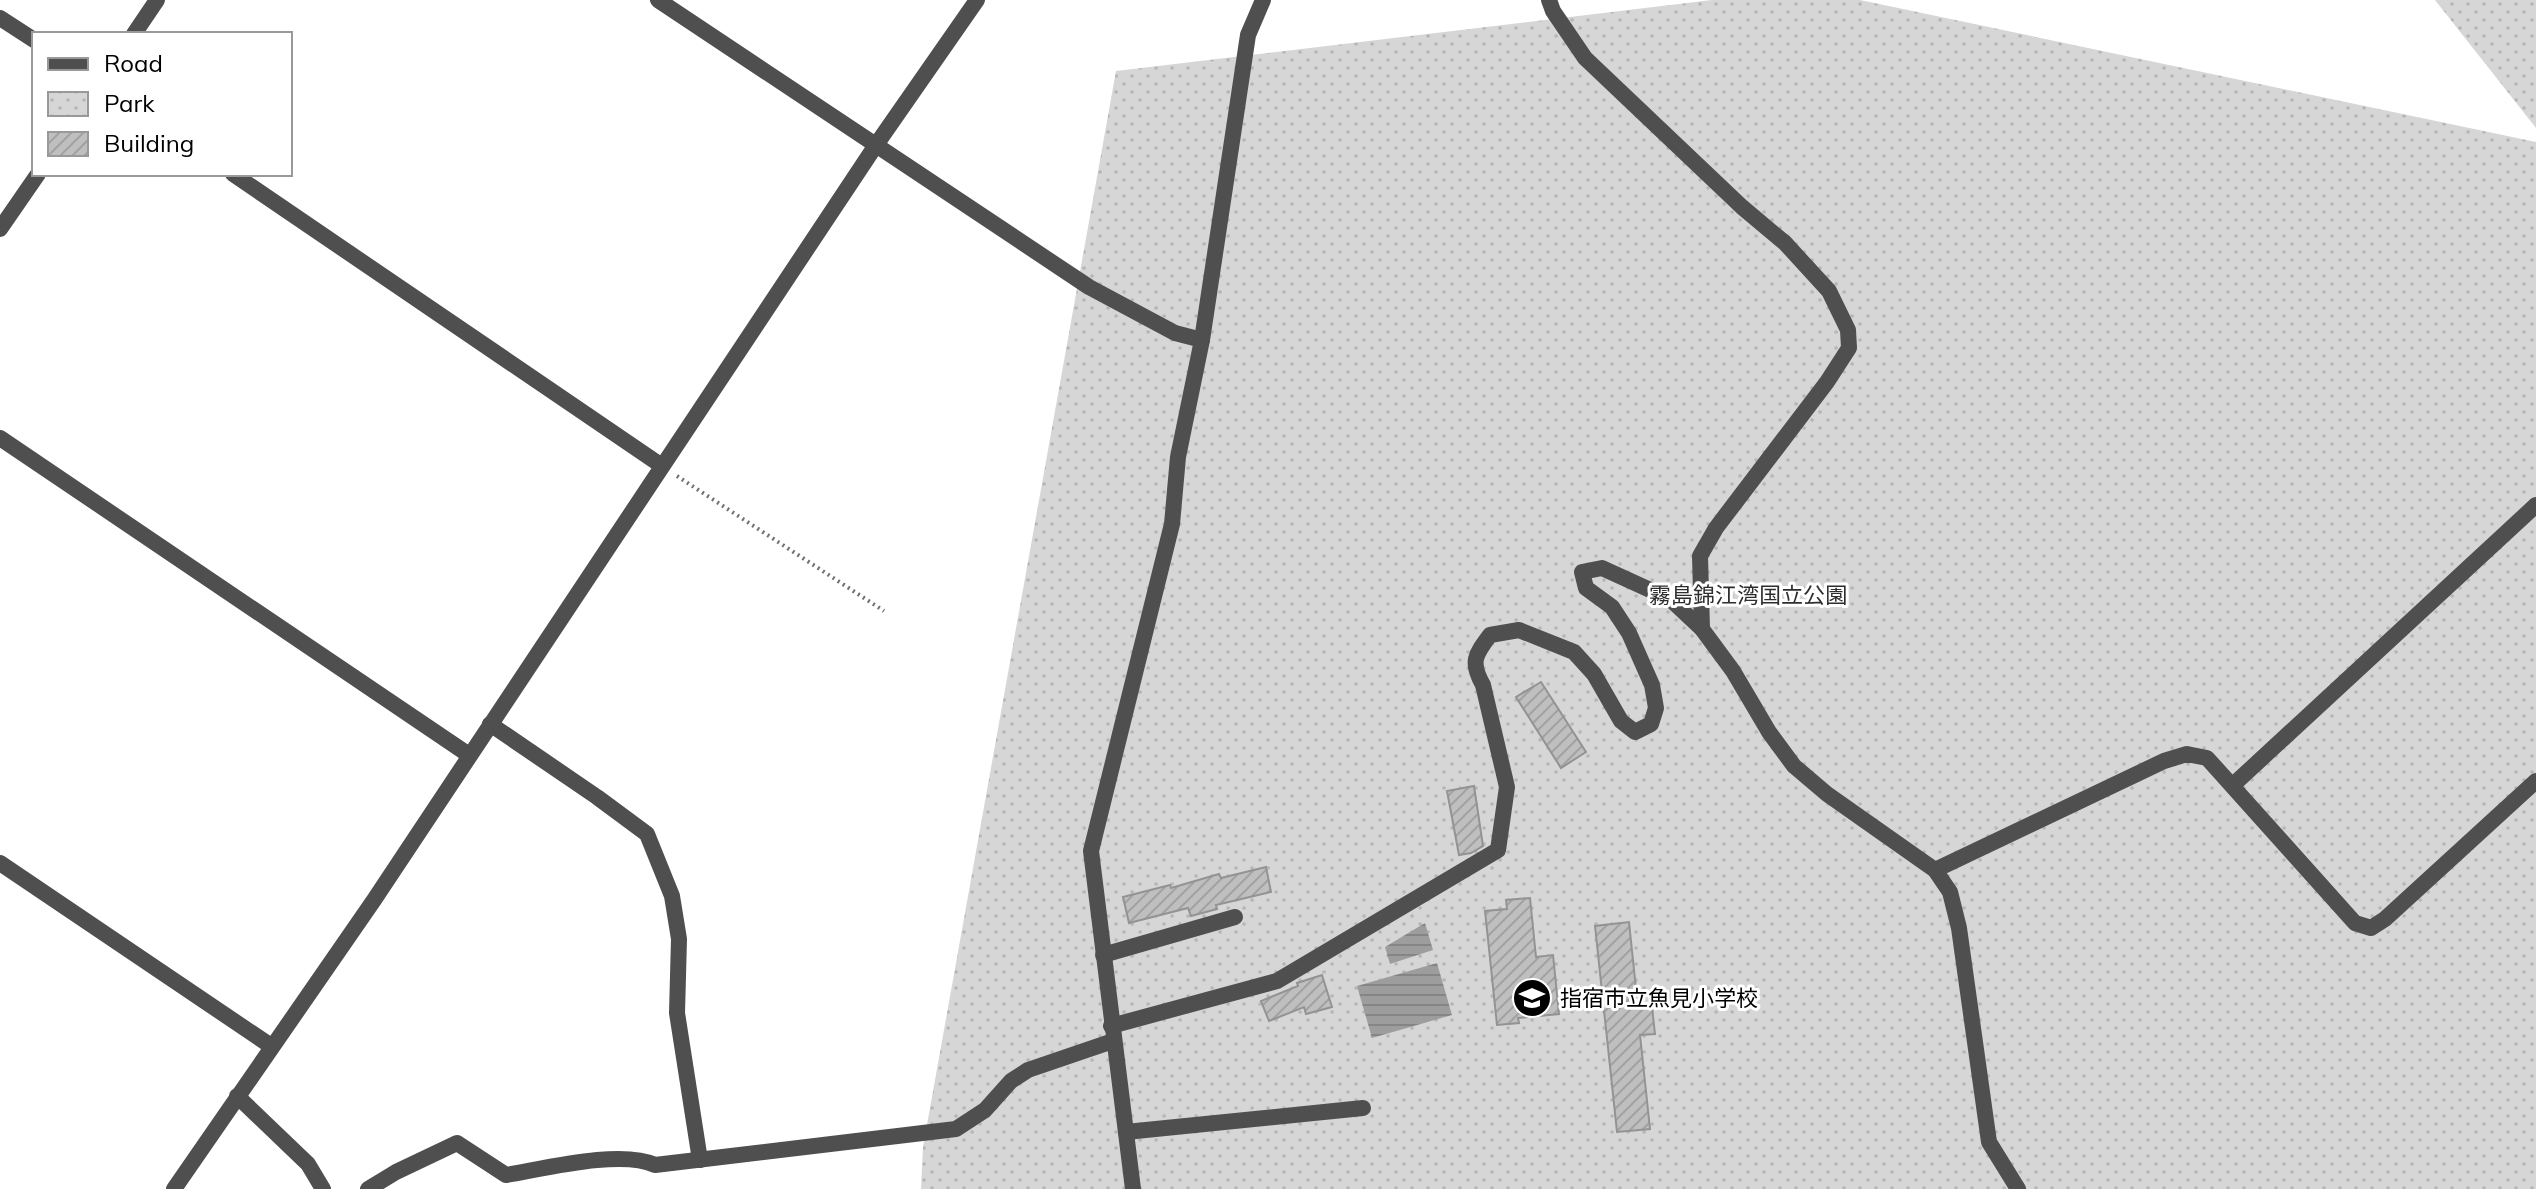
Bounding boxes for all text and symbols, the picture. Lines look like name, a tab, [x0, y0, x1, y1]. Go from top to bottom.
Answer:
legend	[32, 32, 292, 176]
text: Road	[104, 48, 163, 78]
text: Park	[104, 88, 155, 118]
text: Building	[104, 128, 194, 158]
park label: 霧島錦江湾国立公園	[1649, 581, 1847, 609]
school or university icon: 指宿市立魚見小学校	[1511, 977, 1553, 1019]
place label: 指宿市立魚見小学校	[1560, 984, 1758, 1012]

